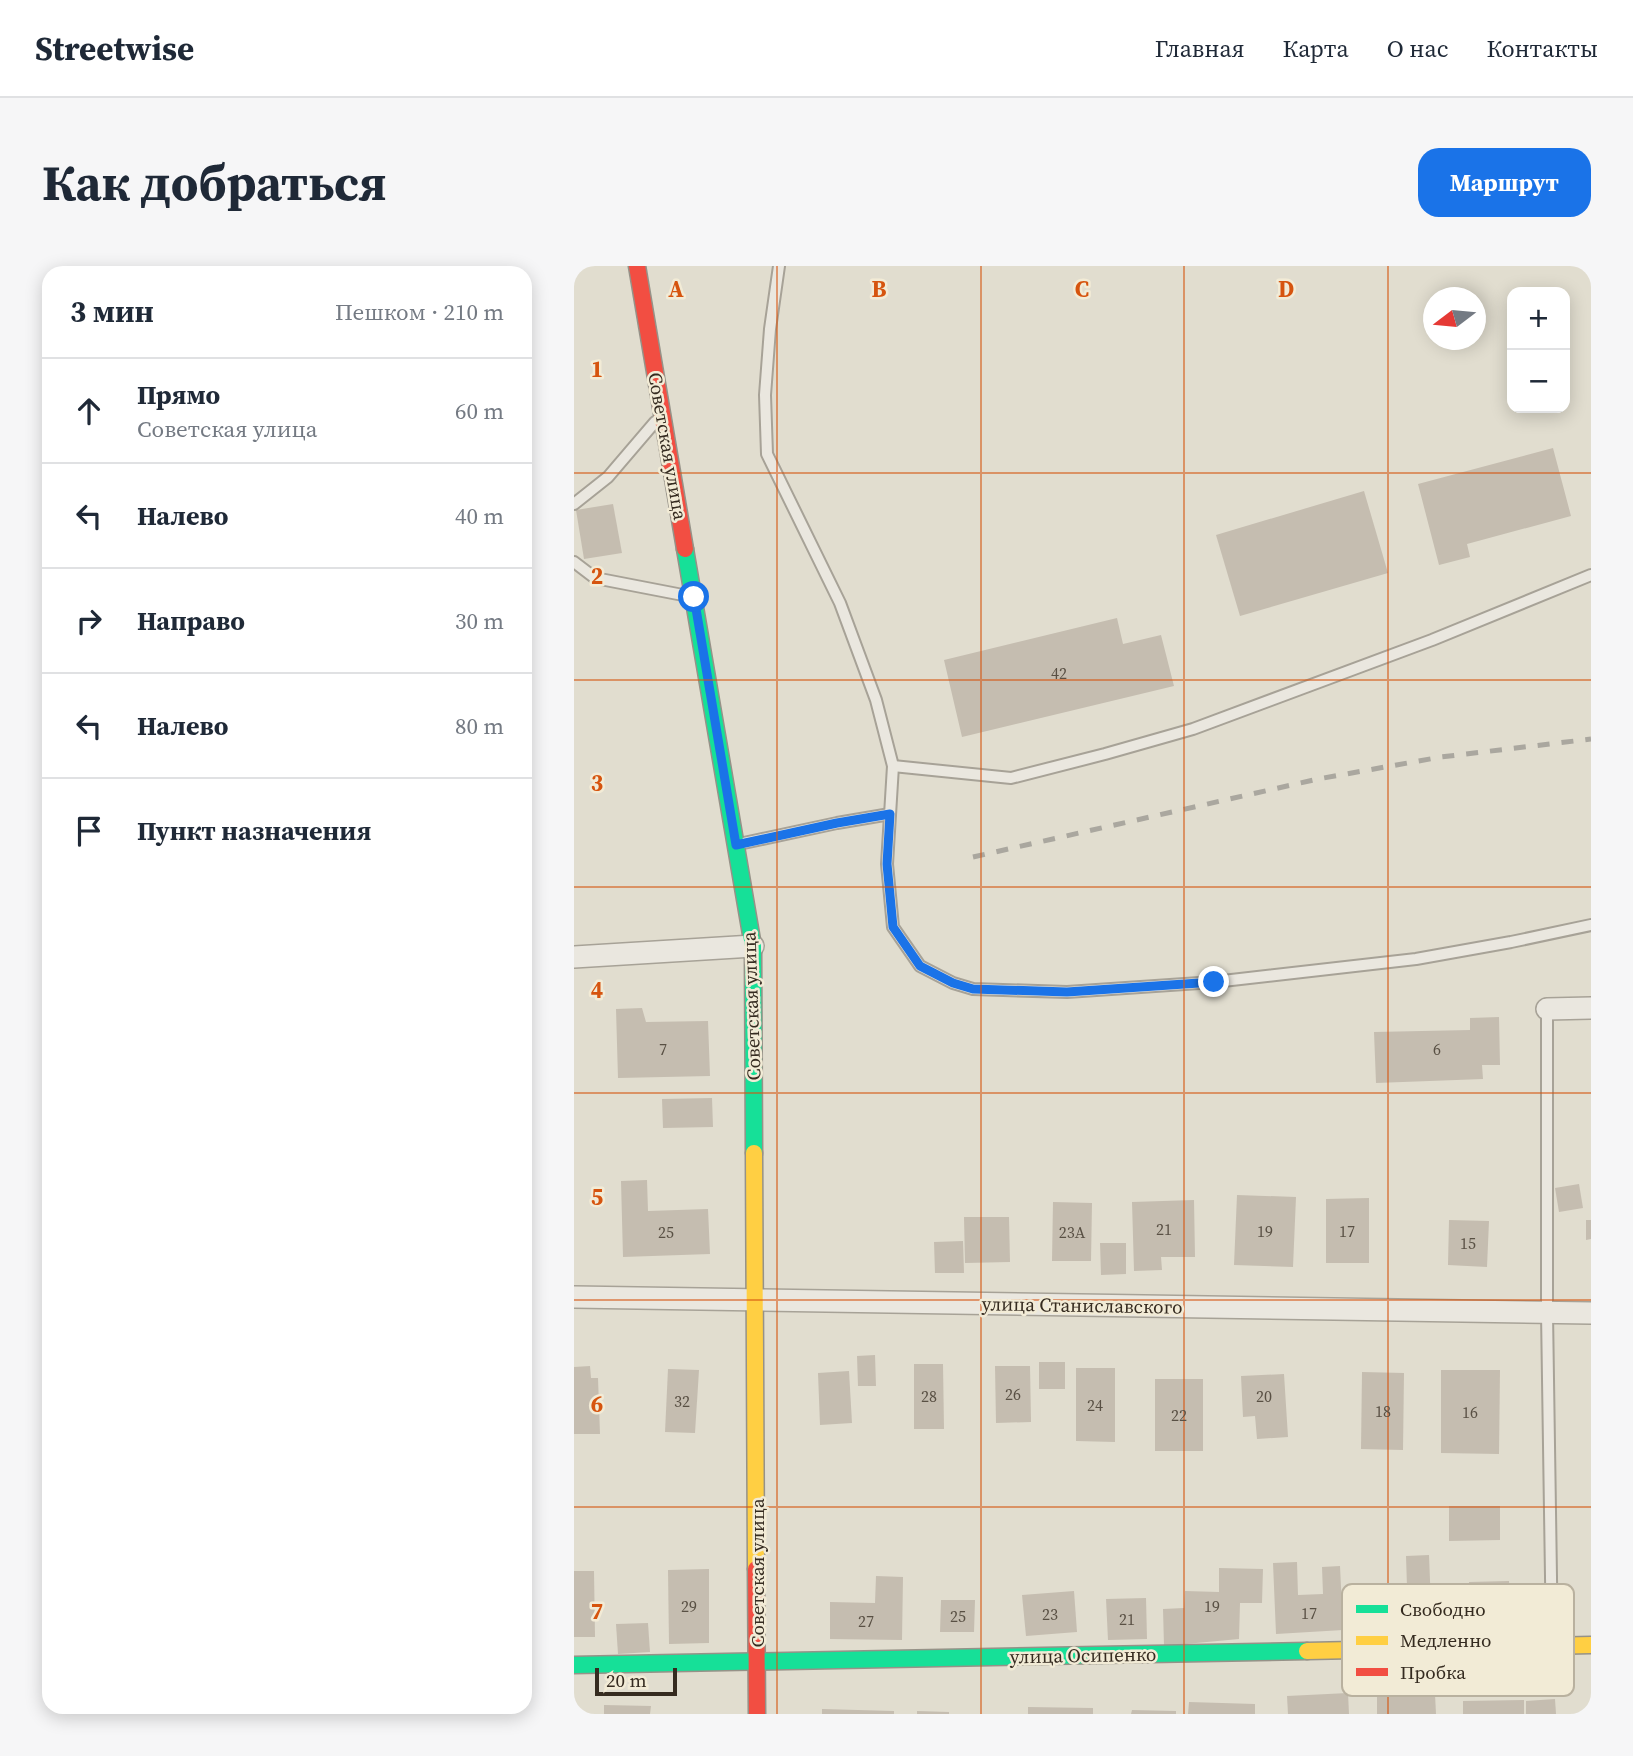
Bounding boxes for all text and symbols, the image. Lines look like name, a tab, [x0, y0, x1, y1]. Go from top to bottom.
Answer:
text: Streetwise	[35, 26, 194, 71]
text: Главная	[1155, 32, 1244, 65]
text: Карта	[1282, 32, 1349, 65]
text: О нас	[1387, 32, 1448, 65]
text: Контакты	[1486, 32, 1598, 65]
button: Маршрут	[1418, 148, 1591, 217]
text: Как добраться	[42, 149, 387, 216]
text: A	[668, 273, 684, 305]
text: B	[872, 273, 887, 305]
text: C	[1075, 273, 1089, 305]
text: D	[1278, 273, 1294, 305]
north arrow	[1423, 287, 1486, 350]
map controls	[1507, 287, 1570, 413]
button: +	[1507, 287, 1570, 350]
text: 3 мин	[70, 291, 154, 332]
text: Пешком · 210 m	[335, 296, 504, 328]
button: −	[1507, 350, 1570, 413]
text: 1	[591, 353, 603, 385]
street label: Советская улица	[642, 370, 694, 522]
text: Прямо	[137, 377, 220, 413]
icon: ahead	[70, 392, 108, 430]
text: 60 m	[455, 395, 504, 427]
text: Советская улица	[137, 413, 318, 445]
icon: left	[70, 497, 108, 535]
text: Налево	[137, 498, 228, 534]
text: 40 m	[455, 500, 504, 532]
text: 2	[591, 560, 603, 592]
route start	[678, 581, 709, 612]
icon: right	[70, 602, 108, 640]
text: Направо	[137, 603, 245, 639]
text: 30 m	[455, 605, 504, 637]
house number: 42	[1051, 662, 1067, 684]
icon: left	[70, 707, 108, 745]
text: Налево	[137, 708, 228, 744]
text: 80 m	[455, 710, 504, 742]
text: 3	[591, 767, 603, 799]
icon: arrive	[70, 812, 108, 850]
text: Пункт назначения	[137, 813, 371, 849]
street label: Советская улица	[735, 931, 767, 1081]
route end	[1198, 966, 1229, 997]
text: 4	[591, 974, 603, 1006]
house number: 7	[659, 1038, 667, 1060]
house number: 6	[1433, 1038, 1441, 1060]
text: 5	[591, 1181, 603, 1213]
house number: 21	[1156, 1218, 1172, 1240]
house number: 19	[1257, 1220, 1273, 1242]
house number: 17	[1339, 1220, 1355, 1242]
house number: 25	[658, 1221, 674, 1243]
house number: 23А	[1059, 1221, 1086, 1243]
house number: 15	[1460, 1232, 1476, 1254]
street label: улица Станиславского	[981, 1290, 1183, 1320]
house number: 26	[1005, 1383, 1021, 1405]
house number: 28	[921, 1385, 937, 1407]
house number: 20	[1256, 1385, 1272, 1407]
text: 6	[591, 1388, 603, 1420]
house number: 32	[674, 1390, 690, 1412]
house number: 24	[1087, 1394, 1103, 1416]
house number: 18	[1375, 1400, 1391, 1422]
house number: 16	[1462, 1401, 1478, 1423]
house number: 22	[1171, 1404, 1187, 1426]
street label: Советская улица	[744, 1498, 770, 1648]
legend	[1342, 1584, 1574, 1696]
text: 7	[591, 1595, 603, 1627]
house number: 29	[681, 1595, 697, 1617]
house number: 19	[1204, 1595, 1220, 1617]
text: Свободно	[1400, 1596, 1486, 1622]
house number: 17	[1301, 1602, 1317, 1624]
house number: 23	[1042, 1603, 1058, 1625]
house number: 25	[950, 1605, 966, 1627]
house number: 21	[1119, 1608, 1135, 1630]
house number: 27	[858, 1610, 874, 1632]
text: Медленно	[1400, 1627, 1491, 1653]
street label: улица Осипенко	[1009, 1641, 1157, 1669]
text: Пробка	[1400, 1659, 1466, 1685]
scale bar	[595, 1665, 677, 1697]
text: 20 m	[606, 1667, 647, 1693]

